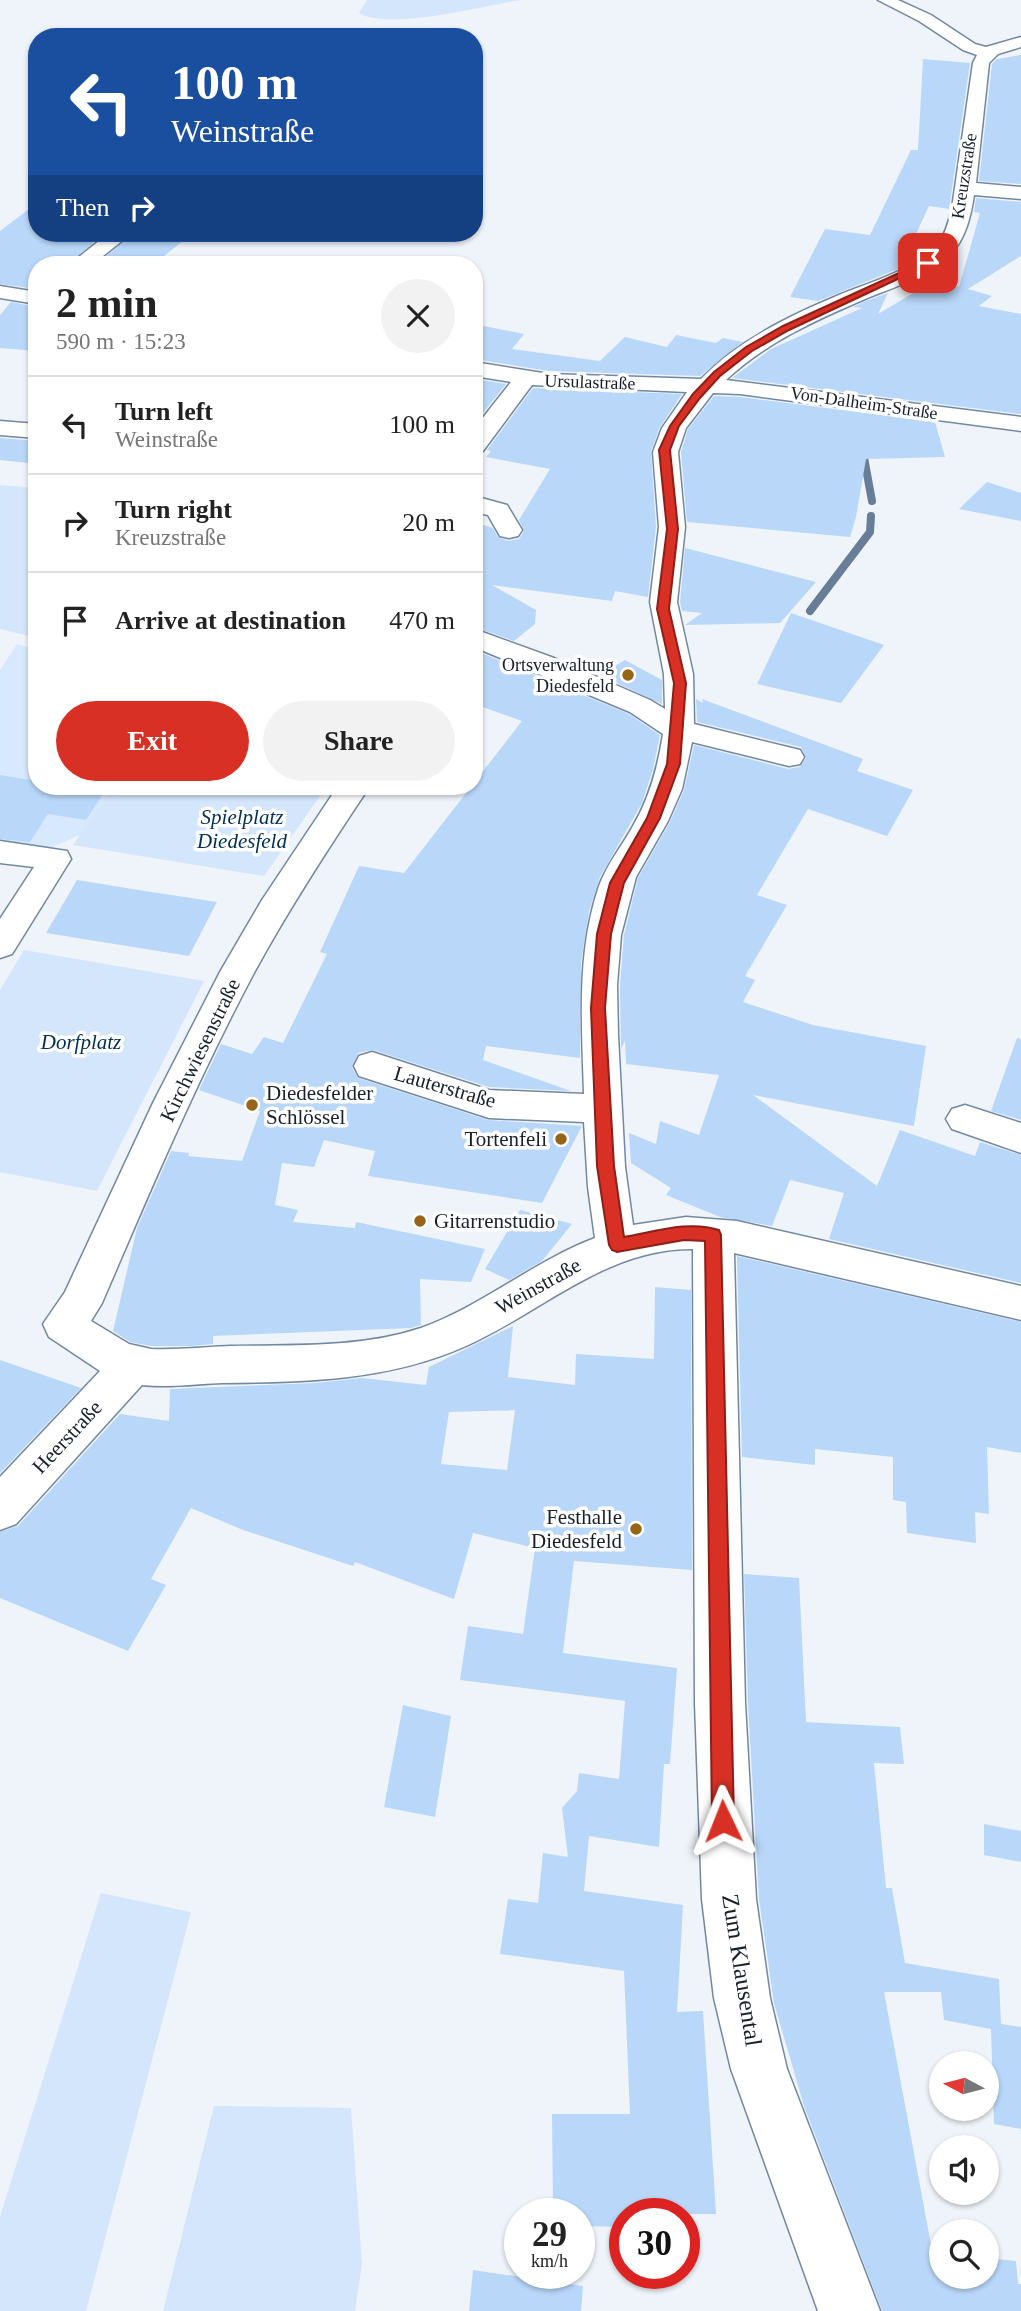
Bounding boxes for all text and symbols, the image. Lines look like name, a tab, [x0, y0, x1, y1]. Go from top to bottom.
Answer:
text: 100 m	[171, 55, 298, 110]
icon: left	[56, 56, 147, 147]
text: Weinstraße	[171, 113, 314, 149]
street label: Kreuzstraße	[947, 131, 981, 221]
icon: right	[123, 189, 161, 227]
text: Then	[56, 193, 109, 222]
pin	[898, 233, 958, 293]
icon: arrive	[909, 244, 947, 282]
button: close	[381, 279, 455, 353]
text: 2 min	[56, 280, 158, 326]
text: 590 m · 15:23	[56, 329, 186, 354]
street label: Ursulastraße	[544, 370, 636, 394]
street label: Von-Dalheim-Straße	[789, 383, 939, 423]
text: Turn left	[115, 397, 213, 426]
icon: left	[56, 406, 94, 444]
text: 100 m	[389, 410, 455, 439]
text: Weinstraße	[115, 427, 218, 452]
text: Turn right	[115, 495, 232, 524]
icon: right	[56, 504, 94, 542]
text: 20 m	[402, 508, 455, 537]
text: Kreuzstraße	[115, 525, 226, 550]
icon: arrive	[56, 602, 94, 640]
text: Arrive at destination	[115, 606, 346, 635]
text: 470 m	[389, 606, 455, 635]
place label: Ortsverwaltung Diedesfeld	[502, 655, 614, 696]
marker: Ortsverwaltung Diedesfeld	[620, 667, 636, 683]
button: Exit	[56, 701, 249, 781]
button: Share	[263, 701, 455, 781]
park label: Spielplatz Diedesfeld	[196, 805, 287, 853]
street label: Kirchwiesenstraße	[155, 975, 245, 1125]
park label: Dorfplatz	[40, 1030, 121, 1054]
street label: Lauterstraße	[391, 1061, 499, 1113]
place label: Diedesfelder Schlössel	[266, 1081, 373, 1129]
marker: Diedesfelder Schlössel	[244, 1097, 260, 1113]
place label: Tortenfeli	[465, 1127, 547, 1151]
marker: Tortenfeli	[553, 1131, 569, 1147]
place label: Gitarrenstudio	[434, 1209, 555, 1233]
marker: Gitarrenstudio	[412, 1213, 428, 1229]
street label: Weinstraße	[491, 1253, 585, 1319]
street label: Heerstraße	[27, 1396, 107, 1478]
place label: Festhalle Diedesfeld	[531, 1505, 622, 1553]
marker: Festhalle Diedesfeld	[628, 1521, 644, 1537]
position arrow	[686, 1784, 760, 1858]
street label: Zum Klausental	[717, 1892, 767, 2048]
north arrow	[929, 2051, 999, 2121]
map controls	[929, 2051, 999, 2289]
button: sound	[929, 2135, 999, 2205]
speed limit sign: 30	[609, 2198, 700, 2289]
text: 29	[532, 2215, 567, 2254]
button: search	[929, 2219, 999, 2289]
text: km/h	[531, 2251, 568, 2271]

